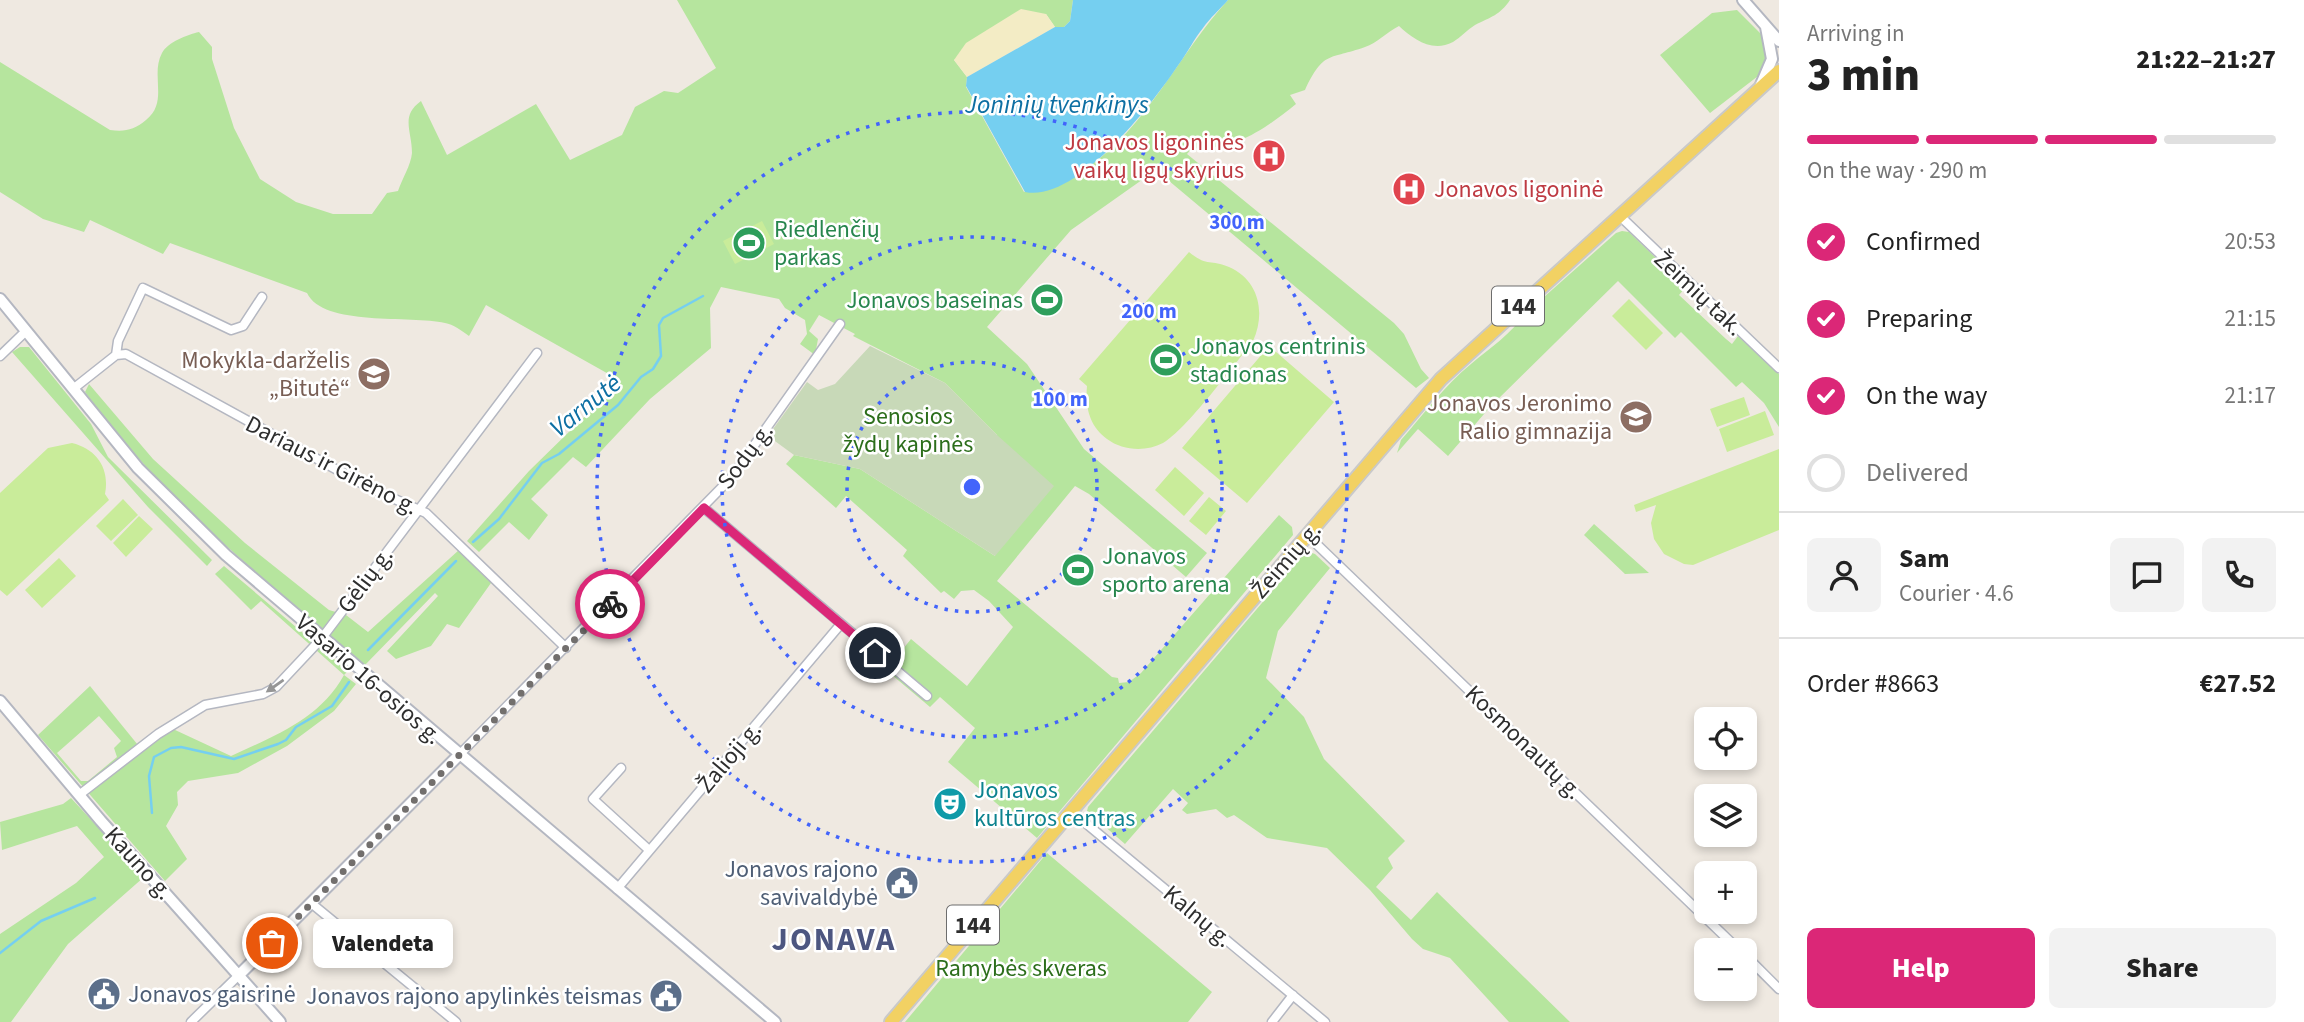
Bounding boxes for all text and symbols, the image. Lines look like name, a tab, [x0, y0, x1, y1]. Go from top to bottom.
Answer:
text: Arriving in	[1807, 17, 1905, 50]
text: 21:22–21:27	[2136, 41, 2276, 78]
text: 3 min	[1807, 43, 1920, 108]
water label: Joninių tvenkinys	[964, 86, 1149, 123]
place label: Jonavos ligoninės vaikų ligų skyrius	[1064, 125, 1244, 188]
hospital icon: Jonavos ligoninės vaikų ligų skyrius	[1250, 137, 1288, 175]
text: On the way · 290 m	[1807, 154, 1987, 187]
hospital icon: Jonavos ligoninė	[1390, 170, 1428, 208]
place label: Jonavos ligoninė	[1434, 172, 1604, 207]
text: 300 m	[1209, 207, 1265, 237]
place label: Riedlenčių parkas	[774, 212, 880, 275]
icon: check	[1807, 223, 1845, 261]
text: Confirmed	[1866, 223, 1981, 260]
sports icon: Riedlenčių parkas	[730, 224, 768, 262]
text: 20:53	[2225, 225, 2276, 258]
street label: Žeimių tak.	[1646, 242, 1751, 344]
sports icon: Jonavos baseinas	[1028, 281, 1066, 319]
place label: Jonavos baseinas	[846, 283, 1023, 318]
road number: 144	[1492, 286, 1544, 326]
text: 200 m	[1121, 296, 1177, 326]
icon: check	[1807, 300, 1845, 338]
text: Preparing	[1866, 300, 1972, 337]
text: 21:15	[2225, 302, 2276, 335]
place label: Jonavos centrinis stadionas	[1190, 329, 1366, 392]
sports icon: Jonavos centrinis stadionas	[1147, 341, 1185, 379]
place label: Mokykla-darželis „Bitutė“	[181, 343, 350, 406]
school or university icon: Mokykla-darželis „Bitutė“	[355, 355, 393, 393]
water label: Varnutė	[541, 365, 629, 446]
icon: check	[1807, 377, 1845, 415]
text: On the way	[1866, 377, 1987, 414]
text: 21:17	[2225, 379, 2276, 412]
text: 100 m	[1032, 384, 1088, 414]
place label: Jonavos Jeronimo Ralio gimnazija	[1427, 386, 1612, 449]
school or university icon: Jonavos Jeronimo Ralio gimnazija	[1617, 398, 1655, 436]
park label: Senosios žydų kapinės	[843, 399, 973, 462]
street label: Dariaus ir Girėno g.	[239, 407, 424, 524]
street label: Sodų g.	[709, 416, 782, 497]
text: Delivered	[1866, 454, 1969, 491]
centre of rings	[960, 475, 984, 499]
street label: Žeimių g.	[1243, 514, 1330, 607]
button: person	[1807, 538, 1881, 612]
button: chat	[2110, 538, 2184, 612]
button: phone	[2202, 538, 2276, 612]
place label: Jonavos sporto arena	[1102, 539, 1230, 602]
street label: Gėlių g.	[329, 540, 402, 621]
text: Sam	[1899, 540, 1949, 577]
sports icon: Jonavos sporto arena	[1059, 551, 1097, 589]
courier	[575, 569, 645, 639]
text: Courier · 4.6	[1899, 577, 2014, 610]
icon: bike	[591, 585, 629, 623]
street label: Vasario 16-osios g.	[288, 606, 450, 753]
pin	[845, 623, 905, 683]
icon: home	[856, 634, 894, 672]
text: Order #8663	[1807, 665, 1939, 702]
text: €27.52	[2200, 665, 2276, 702]
street label: Kosmonautų g.	[1457, 677, 1590, 808]
one-way arrow	[265, 679, 284, 693]
map controls	[1694, 707, 1757, 1001]
button: locate	[1694, 707, 1757, 770]
street label: Žalioji g.	[689, 714, 770, 801]
place label: Jonavos kultūros centras	[974, 773, 1135, 836]
button: layers	[1694, 784, 1757, 847]
theatre icon: Jonavos kultūros centras	[931, 785, 969, 823]
street label: Kauno g.	[96, 819, 181, 908]
place label: Jonavos rajono savivaldybė	[724, 852, 878, 915]
button: +	[1694, 861, 1757, 924]
public building icon: Jonavos rajono savivaldybė	[883, 864, 921, 902]
street label: Kalnų g.	[1155, 877, 1240, 956]
road number: 144	[947, 906, 999, 944]
pin	[242, 913, 302, 973]
district label: JONAVA	[772, 917, 896, 963]
callout: Valendeta	[314, 918, 454, 968]
icon: bag	[253, 924, 291, 962]
text: Valendeta	[332, 927, 434, 960]
button: Help	[1807, 928, 2035, 1008]
button: Share	[2049, 928, 2276, 1008]
button: −	[1694, 938, 1757, 1001]
park label: Ramybės skveras	[935, 951, 1107, 986]
public building icon: Jonavos gaisrinė	[85, 975, 123, 1013]
place label: Jonavos gaisrinė	[128, 977, 296, 1012]
public building icon: Jonavos rajono apylinkės teismas	[647, 977, 685, 1015]
place label: Jonavos rajono apylinkės teismas	[306, 979, 642, 1014]

